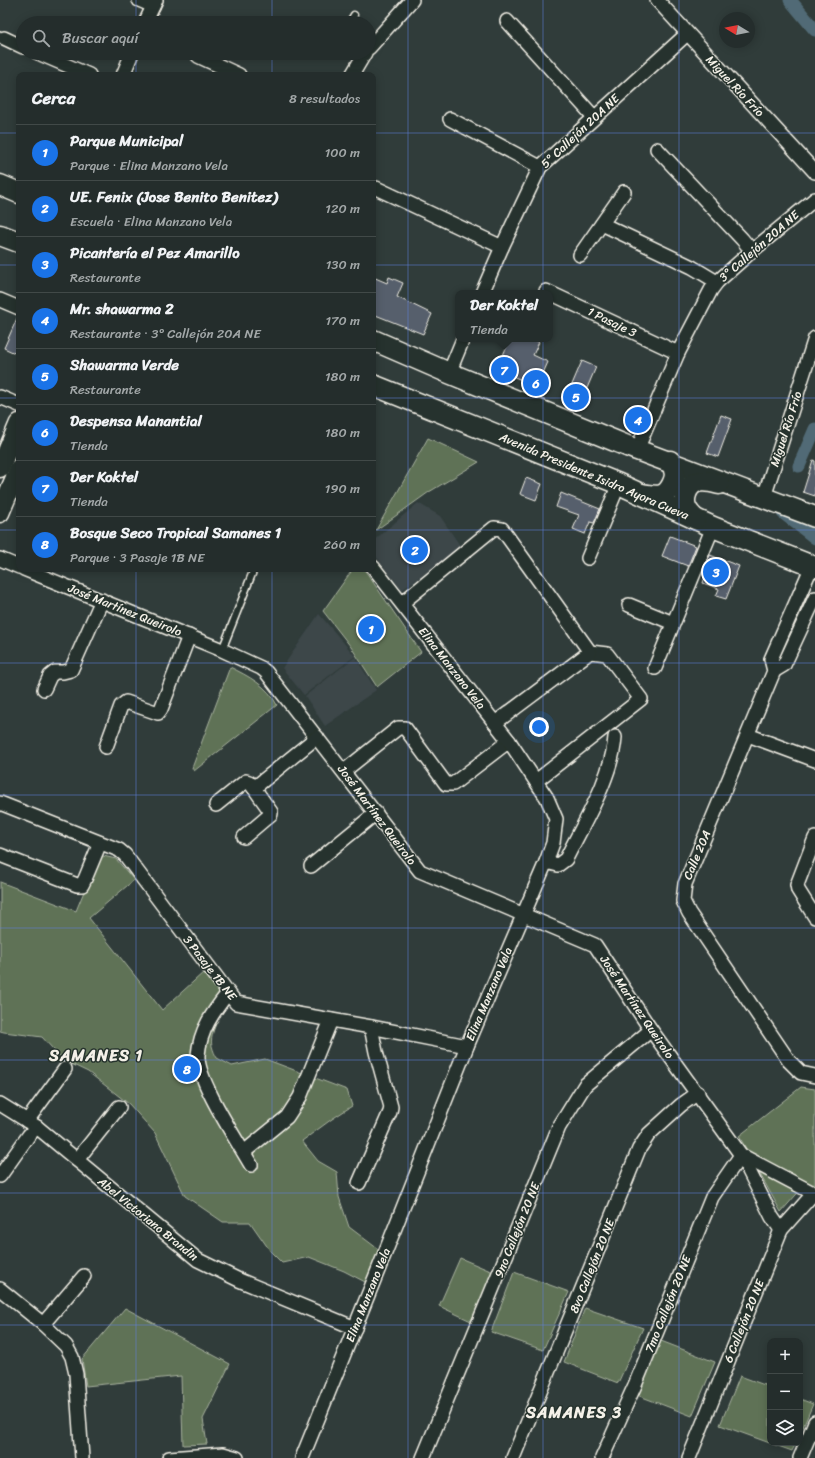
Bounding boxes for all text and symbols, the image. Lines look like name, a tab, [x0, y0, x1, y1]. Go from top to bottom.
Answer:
north arrow	[719, 12, 755, 48]
search box	[16, 16, 376, 60]
text: Buscar aquí	[62, 25, 139, 51]
icon: search	[30, 27, 52, 49]
street label: Miguel Río Frío	[700, 50, 770, 122]
text: Cerca	[32, 83, 75, 113]
text: 8 resultados	[289, 87, 360, 110]
street label: 5° Callejón 20A NE	[535, 87, 626, 174]
text: Parque Municipal	[70, 128, 183, 154]
text: 1	[42, 141, 48, 164]
text: 100 m	[325, 141, 360, 164]
text: Parque · Elina Manzano Vela	[70, 154, 228, 177]
text: UE. Fenix (Jose Benito Benitez)	[70, 184, 278, 210]
text: 2	[41, 197, 49, 220]
text: 120 m	[325, 197, 360, 220]
street label: 3° Callejón 20A NE	[714, 204, 805, 287]
text: Escuela · Elina Manzano Vela	[70, 210, 232, 233]
text: Picantería el Pez Amarillo	[70, 240, 240, 266]
text: 3	[41, 253, 49, 276]
text: 130 m	[326, 253, 360, 276]
text: Restaurante	[70, 266, 141, 289]
popup	[455, 290, 553, 342]
text: Der Koktel	[470, 292, 538, 318]
text: Mr. shawarma 2	[70, 296, 174, 322]
street label: 1 Pasaje 3	[584, 301, 641, 344]
text: 4	[41, 309, 49, 332]
text: 170 m	[325, 309, 360, 332]
text: Tienda	[470, 318, 508, 341]
text: Restaurante · 3° Callejón 20A NE	[70, 322, 261, 345]
text: Shawarma Verde	[70, 352, 179, 378]
pin: 7	[491, 355, 517, 385]
text: 5	[41, 365, 49, 388]
text: 180 m	[325, 365, 360, 388]
pin: 6	[523, 368, 549, 398]
text: Restaurante	[70, 378, 141, 401]
pin: 5	[563, 382, 589, 412]
street label: Miguel Río Frío	[763, 388, 809, 470]
pin: 4	[625, 405, 651, 435]
text: Despensa Manantial	[70, 408, 202, 434]
text: 6	[41, 421, 49, 444]
text: 180 m	[325, 421, 360, 444]
street label: Avenida Presidente Isidro Ayora Cueva	[495, 426, 693, 526]
text: Tienda	[70, 434, 108, 457]
text: Der Koktel	[70, 464, 138, 490]
text: 7	[41, 477, 49, 500]
text: 190 m	[325, 477, 360, 500]
text: Tienda	[70, 490, 108, 513]
text: Bosque Seco Tropical Samanes 1	[70, 520, 281, 546]
text: 8	[41, 533, 49, 556]
text: 260 m	[324, 533, 360, 556]
pin: 2	[402, 535, 428, 565]
text: Parque · 3 Pasaje 1B NE	[70, 546, 204, 569]
pin: 3	[703, 557, 729, 587]
street label: José Martínez Queirolo	[64, 577, 185, 643]
pin: 1	[358, 614, 384, 644]
street label: Elina Manzano Vela	[413, 622, 491, 714]
your location	[529, 717, 549, 737]
street label: José Martínez Queirolo	[331, 759, 422, 870]
street label: Calle 20A	[677, 827, 717, 883]
street label: 3 Pasaje 1B NE	[177, 930, 244, 1007]
street label: Elina Manzano Vela	[459, 944, 519, 1044]
street label: José Martínez Queirolo	[593, 950, 680, 1063]
district label: SAMANES 1	[48, 1041, 143, 1070]
pin: 8	[174, 1054, 200, 1084]
street label: Abel Victoriano Brandin	[92, 1170, 204, 1267]
street label: 9no Callejón 20 NE	[488, 1178, 547, 1281]
street label: 8vo Callejón 20 NE	[563, 1214, 621, 1317]
street label: Elina Manzano Vela	[339, 1244, 397, 1346]
street label: 7mo Callejón 20 NE	[638, 1251, 698, 1356]
street label: 6 Callejón 20 NE	[717, 1275, 771, 1366]
map controls	[767, 1338, 803, 1446]
button: +	[767, 1338, 803, 1374]
button: −	[767, 1374, 803, 1410]
district label: SAMANES 3	[525, 1398, 622, 1427]
button: layers	[767, 1410, 803, 1446]

